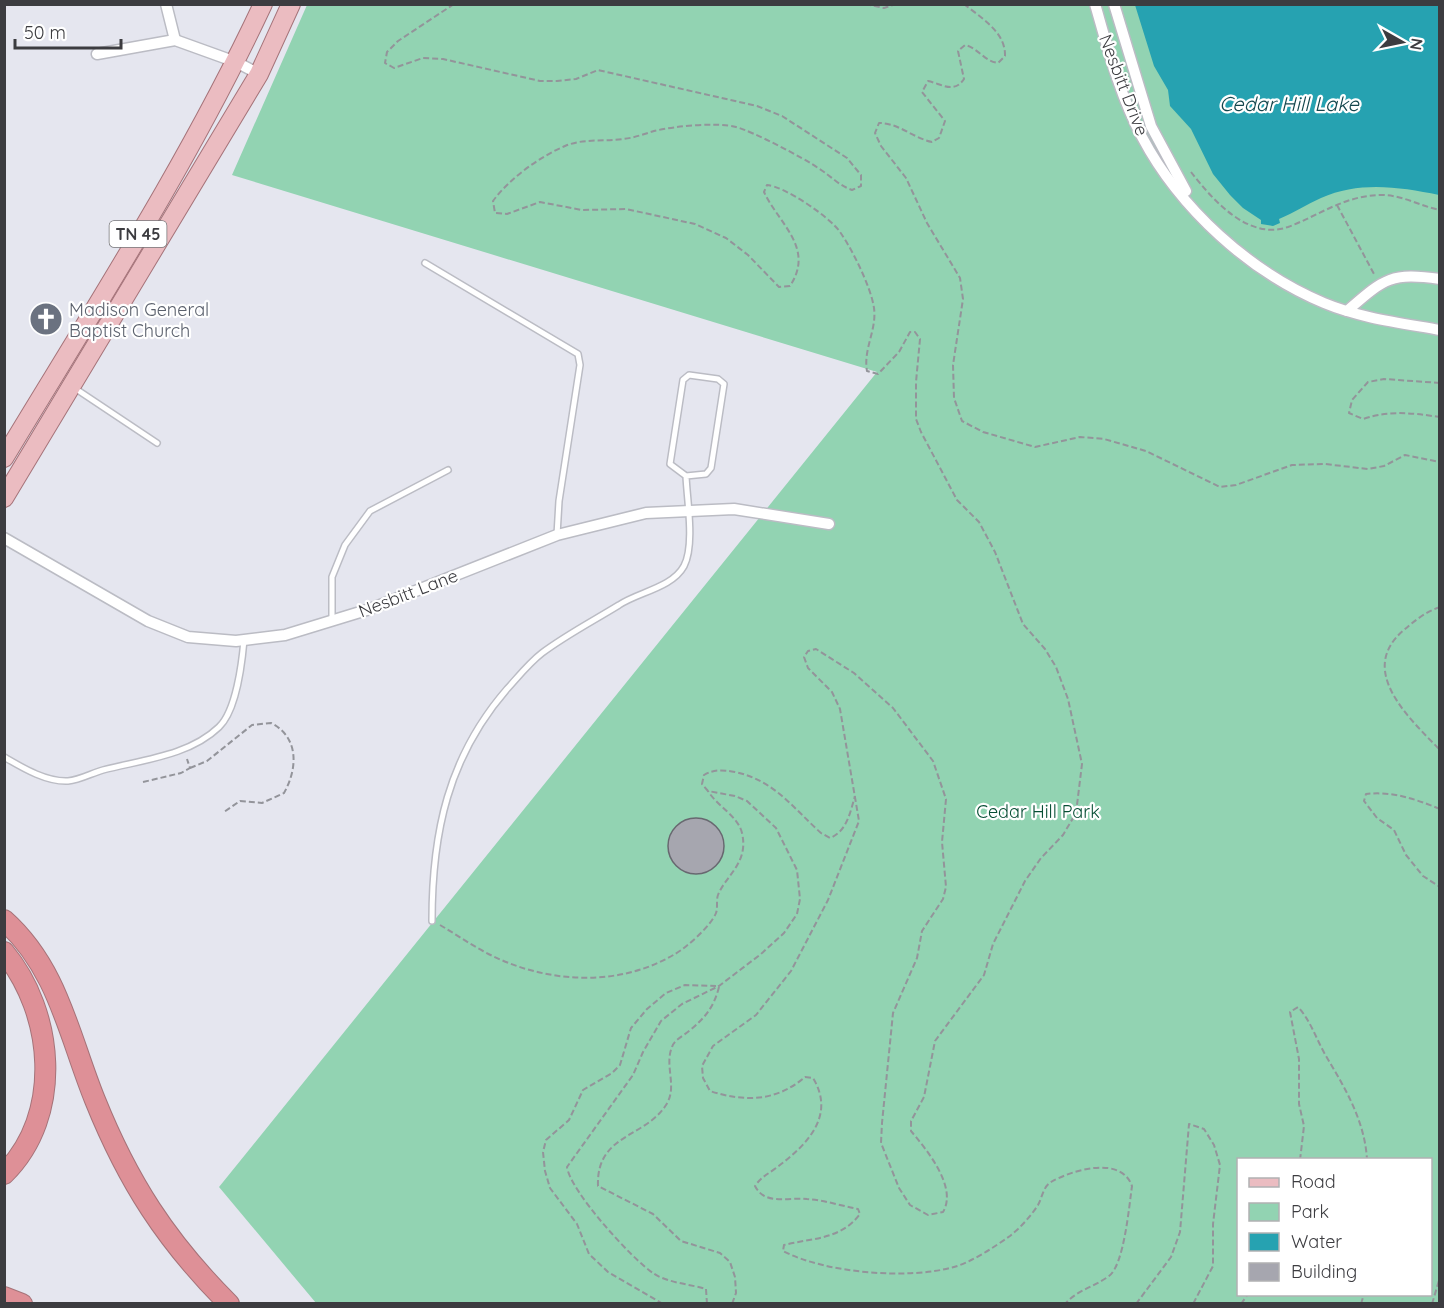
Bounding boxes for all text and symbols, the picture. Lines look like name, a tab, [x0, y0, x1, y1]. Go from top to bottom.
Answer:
scale bar	[15, 12, 122, 50]
north arrow	[1372, 12, 1432, 72]
text: 50 m	[24, 21, 66, 44]
street label: Nesbitt Drive	[1094, 31, 1154, 139]
text: N	[1406, 37, 1428, 52]
water label: Cedar Hill Lake	[1219, 91, 1359, 116]
road number: TN 45	[110, 221, 166, 247]
place label: Madison General Baptist Church	[69, 298, 209, 342]
church icon: Madison General Baptist Church	[28, 301, 64, 337]
street label: Nesbitt Lane	[355, 564, 461, 622]
park label: Cedar Hill Park	[976, 800, 1100, 823]
legend	[1237, 1158, 1432, 1296]
text: Road	[1291, 1170, 1336, 1193]
text: Park	[1291, 1200, 1329, 1223]
text: Water	[1291, 1230, 1342, 1253]
text: Building	[1291, 1260, 1357, 1283]

